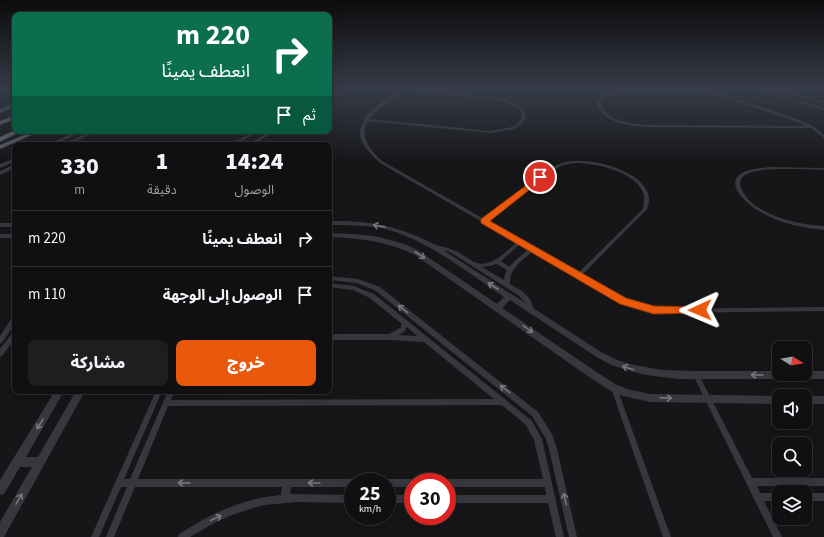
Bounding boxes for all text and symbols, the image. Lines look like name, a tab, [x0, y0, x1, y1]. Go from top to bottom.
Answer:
text: 220 m	[176, 15, 250, 55]
icon: right	[264, 28, 316, 80]
text: انعطف يمينًا	[161, 59, 250, 84]
icon: arrive	[273, 104, 295, 126]
text: ثم	[303, 105, 316, 126]
text: 1	[155, 144, 168, 179]
text: 14:24	[225, 144, 284, 179]
text: 330	[60, 149, 99, 184]
pin	[523, 160, 557, 194]
icon: arrive	[529, 166, 551, 188]
text: m	[74, 181, 85, 199]
text: دقيقة	[147, 181, 177, 199]
text: الوصول	[235, 181, 274, 199]
one-way arrow	[373, 221, 386, 229]
text: 220 m	[28, 228, 66, 249]
icon: right	[294, 228, 316, 250]
text: انعطف يمينًا	[202, 229, 282, 250]
one-way arrow	[414, 252, 426, 260]
one-way arrow	[488, 282, 499, 290]
text: 110 m	[28, 284, 66, 305]
icon: arrive	[294, 284, 316, 306]
text: الوصول إلى الوجهة	[163, 285, 282, 306]
position arrow	[679, 289, 721, 331]
one-way arrow	[397, 304, 408, 313]
one-way arrow	[522, 325, 533, 333]
button: مشاركة	[28, 340, 168, 386]
button: خروج	[176, 340, 316, 386]
north arrow	[772, 341, 812, 381]
map controls	[772, 341, 812, 525]
one-way arrow	[621, 364, 634, 371]
one-way arrow	[751, 371, 764, 379]
one-way arrow	[499, 385, 510, 394]
button: sound	[772, 389, 812, 429]
one-way arrow	[659, 395, 672, 402]
one-way arrow	[35, 418, 43, 430]
button: search	[772, 437, 812, 477]
speed limit sign: 30	[404, 473, 456, 525]
one-way arrow	[178, 479, 191, 487]
one-way arrow	[308, 479, 321, 487]
text: 25	[359, 480, 381, 508]
button: layers	[772, 485, 812, 525]
one-way arrow	[560, 493, 568, 506]
one-way arrow	[16, 494, 24, 506]
text: km/h	[359, 502, 381, 516]
one-way arrow	[210, 514, 222, 521]

